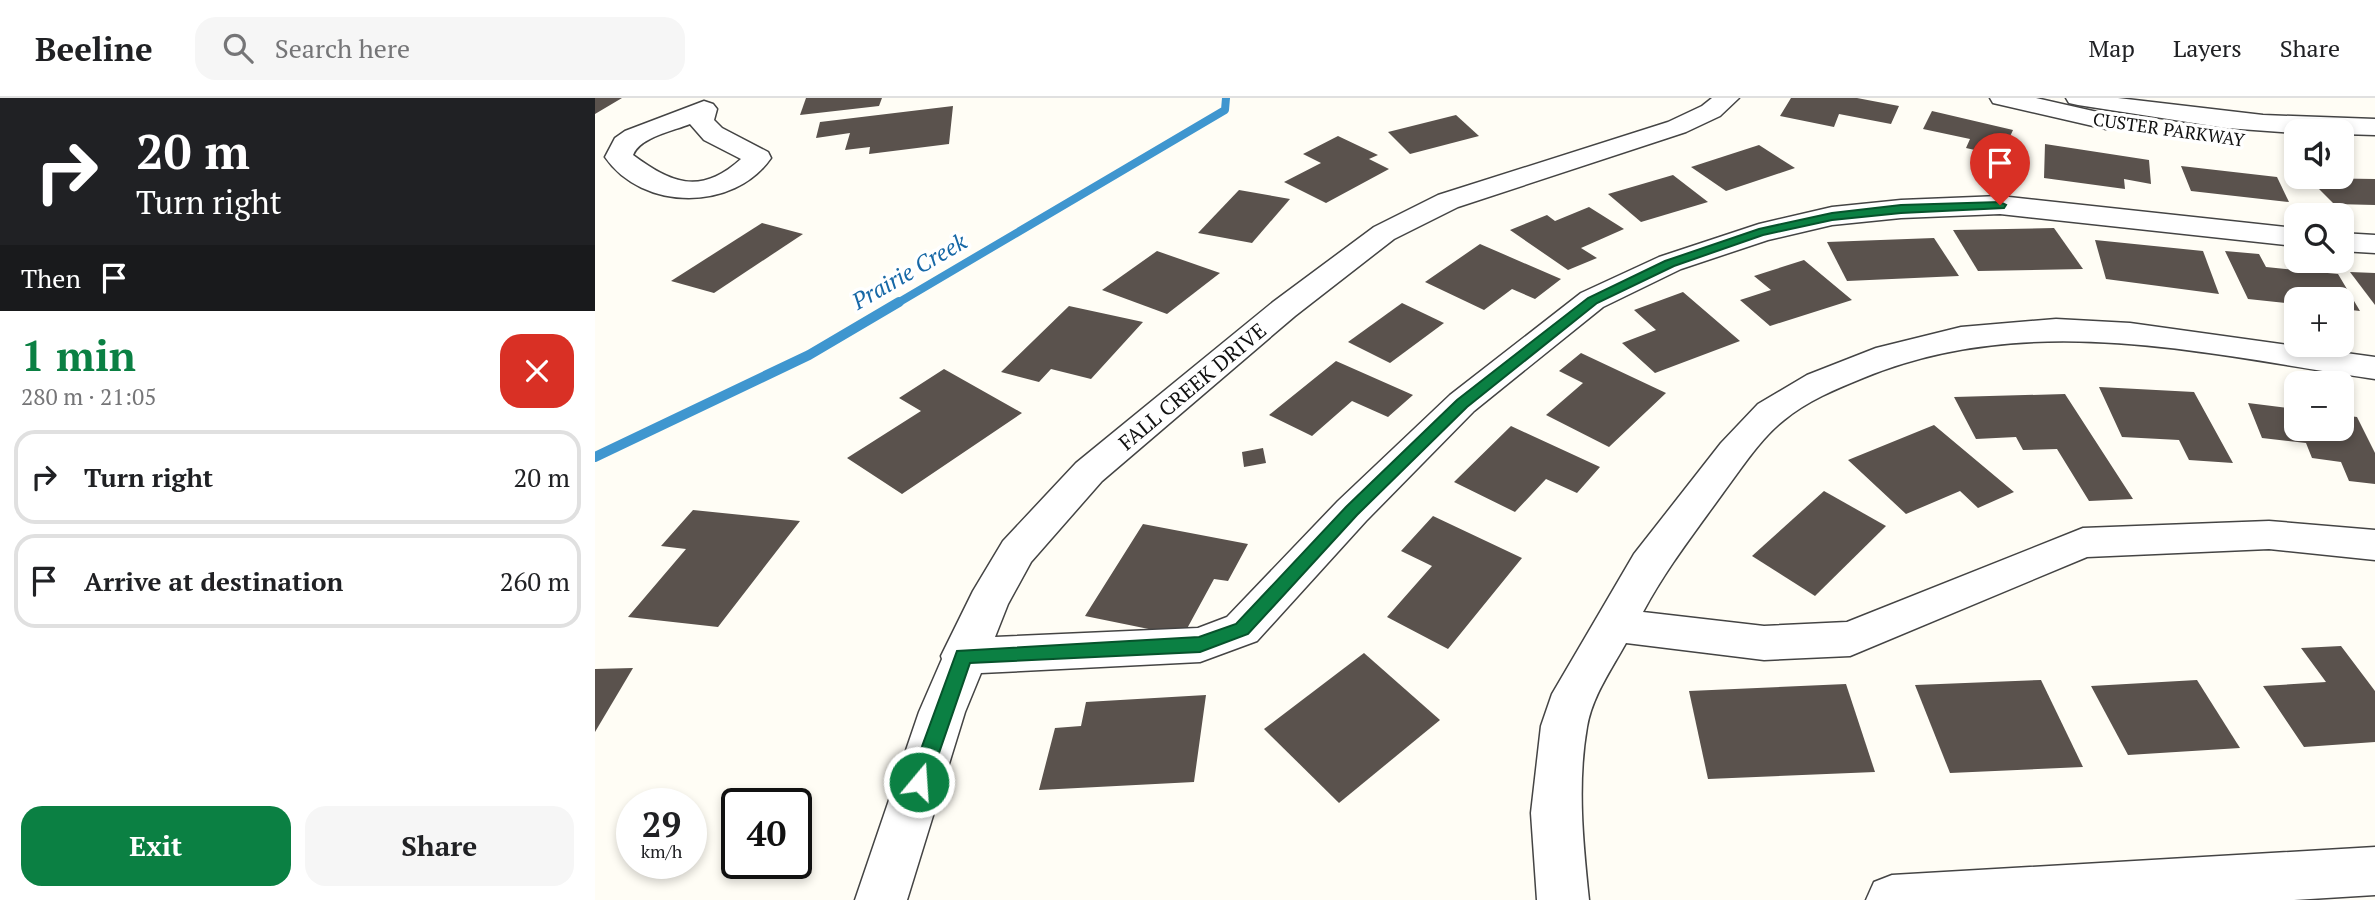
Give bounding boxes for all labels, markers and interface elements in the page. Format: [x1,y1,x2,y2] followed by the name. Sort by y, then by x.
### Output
[195,17,685,80] search box
[35,27,153,70] text: Beeline
[219,29,257,67] icon: search
[275,31,410,65] text: Search here
[2088,32,2135,64] text: Map
[2173,32,2242,64] text: Layers
[2280,32,2340,64] text: Share
[2092,106,2247,152] street label: CUSTER PARKWAY
[136,118,250,183] text: 20 m
[2284,119,2354,441] map controls
[2284,119,2354,189] button: sound
[21,126,112,217] icon: right
[1970,133,2030,205] pin
[1981,144,2019,182] icon: arrive
[136,181,282,223] text: Turn right
[2284,203,2354,273] button: search
[845,225,973,317] water label: Prairie Creek
[95,259,133,297] icon: arrive
[21,261,81,295] text: Then
[2284,287,2354,357] button: +
[1112,316,1272,456] street label: FALL CREEK DRIVE
[21,327,136,383] text: 1 min
[500,334,574,408] button: close
[2284,371,2354,441] button: −
[21,381,156,412] text: 280 m · 21:05
[25,458,63,496] icon: right
[84,460,213,494] text: Turn right
[514,460,570,494] text: 20 m
[25,562,63,600] icon: arrive
[84,564,343,598] text: Arrive at destination
[500,564,570,598] text: 260 m
[882,745,956,819] position arrow
[721,788,812,879] speed limit sign: 40
[642,801,681,847] text: 29
[21,806,291,886] button: Exit
[305,806,574,886] button: Share
[641,839,682,863] text: km/h

